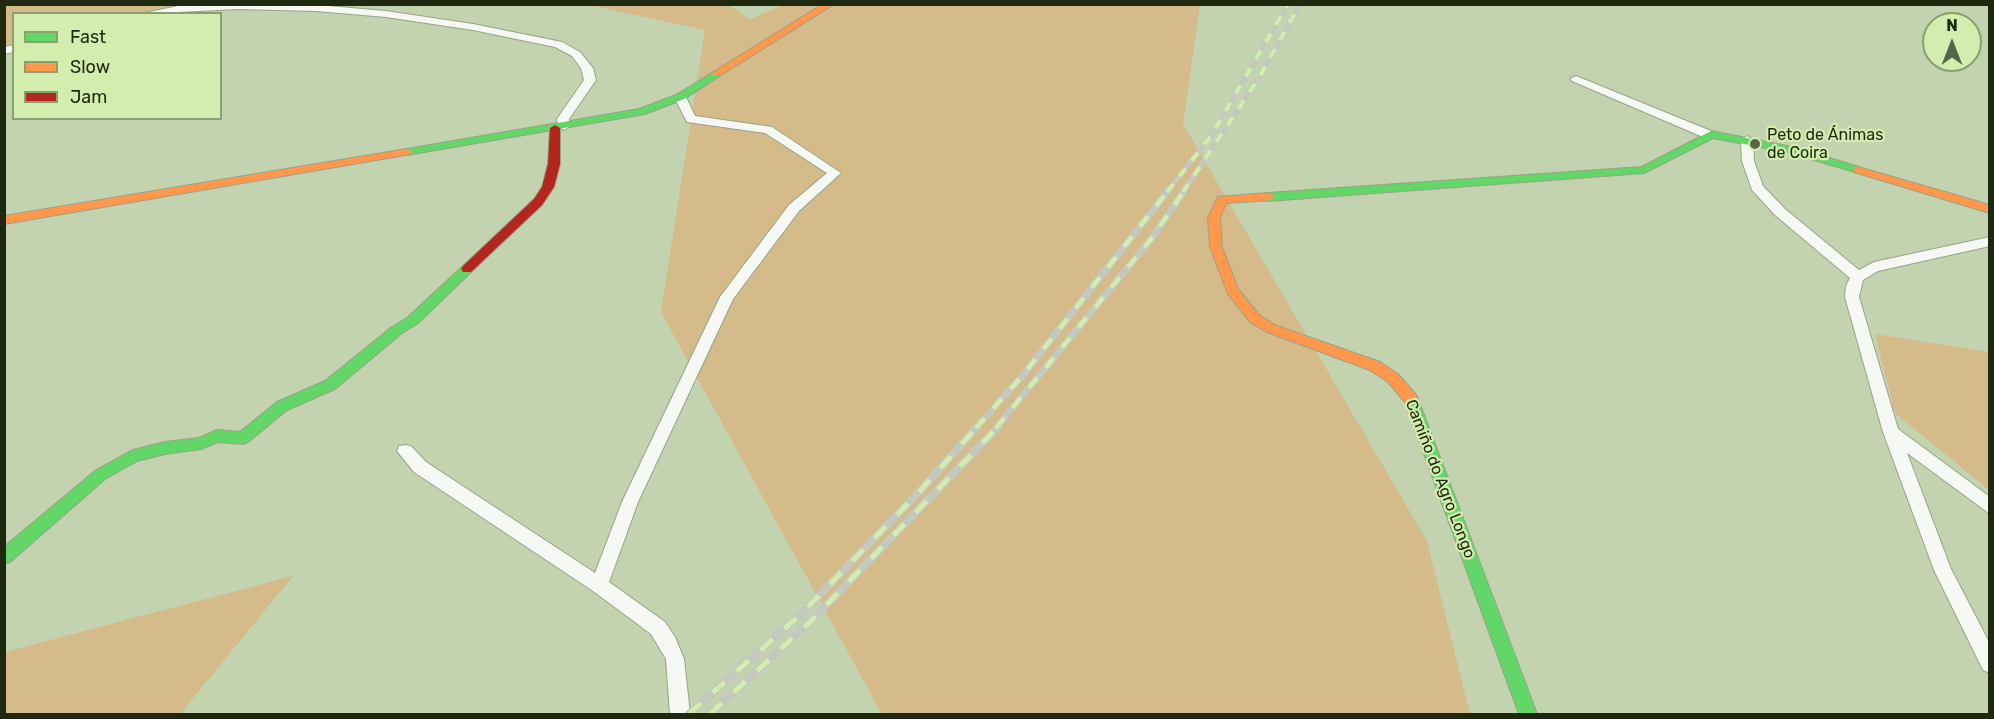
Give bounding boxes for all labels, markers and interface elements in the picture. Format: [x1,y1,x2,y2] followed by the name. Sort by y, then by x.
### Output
[12,12,222,120] legend
[1922,12,1982,72] north arrow
[1946,16,1958,35] text: N
[70,26,106,48] text: Fast
[70,56,110,78] text: Slow
[70,86,107,108] text: Jam
[1767,125,1883,163] place label: Peto de Ánimas de Coira
[1748,137,1762,151] marker: Peto de Ánimas de Coira
[1401,397,1479,561] street label: Camiño do Agro Longo

